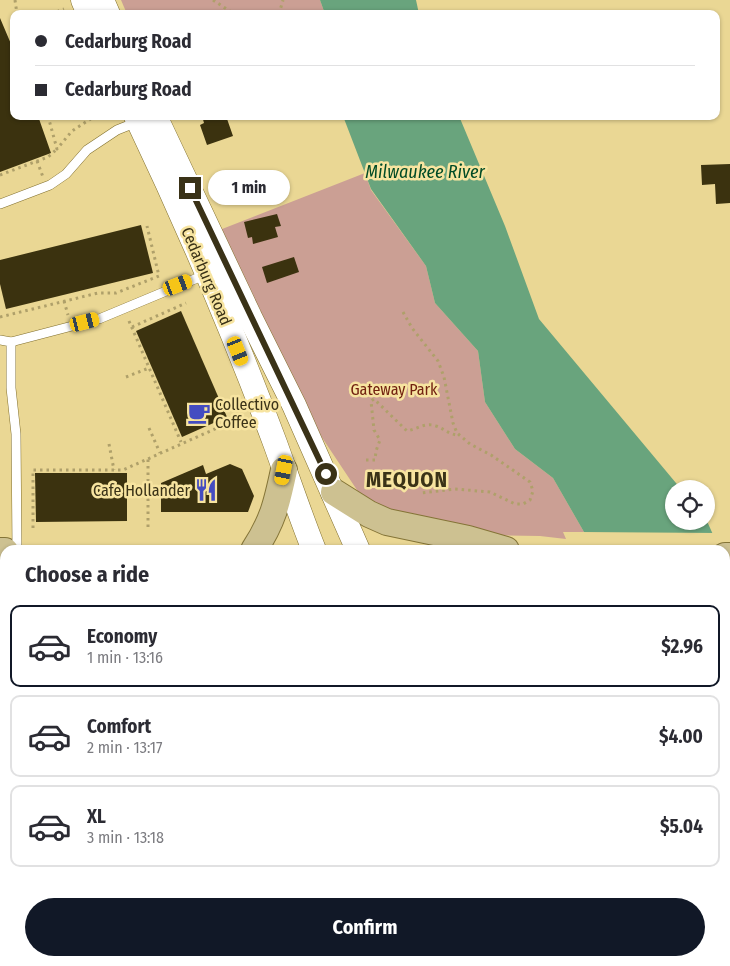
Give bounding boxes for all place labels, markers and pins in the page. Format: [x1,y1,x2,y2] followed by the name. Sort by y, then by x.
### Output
[215,395,279,432] place label: Collectivo Coffee
[186,400,212,426] cafe icon: Collectivo Coffee
[193,477,219,503] restaurant icon: Cafe Hollander
[93,481,190,500] place label: Cafe Hollander

